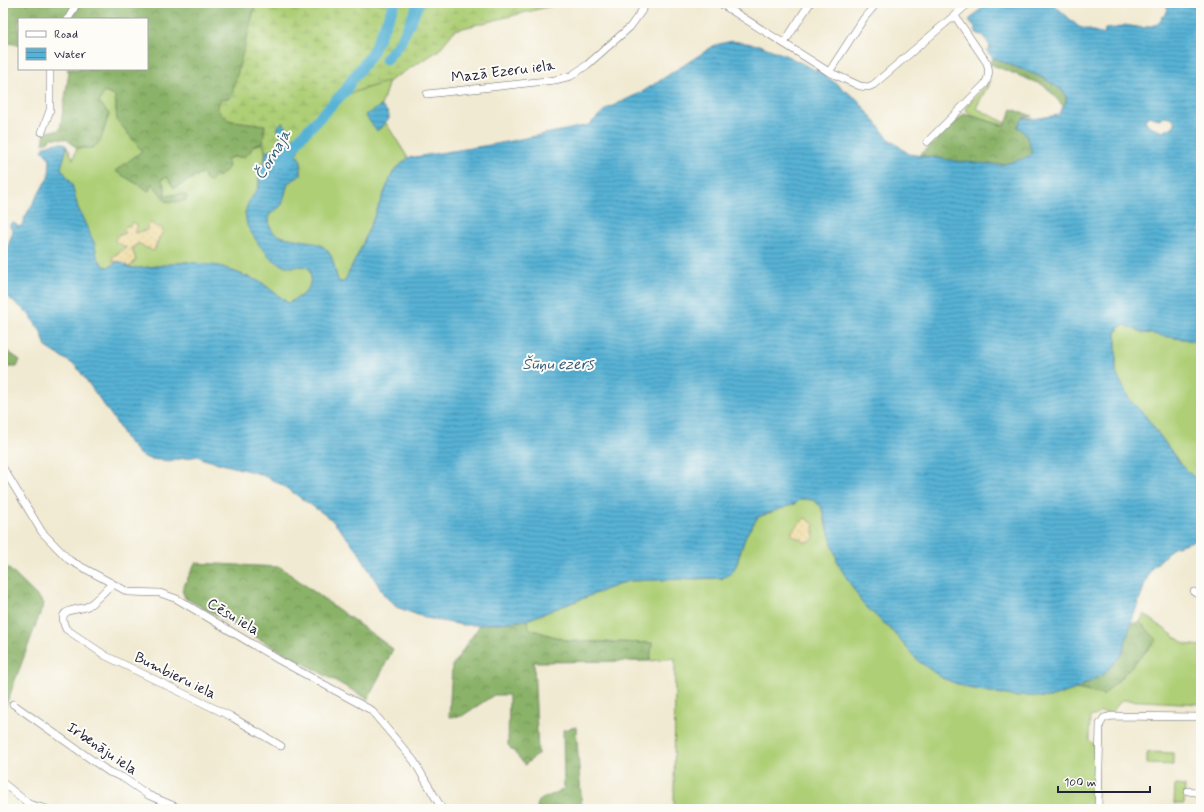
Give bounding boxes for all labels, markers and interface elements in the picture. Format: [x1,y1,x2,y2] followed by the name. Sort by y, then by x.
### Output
[18,18,148,70] legend
[54,27,78,43] text: Road
[54,47,86,63] text: Water
[450,56,557,88] street label: Mazā Ezeru iela
[250,125,297,184] water label: Čornaja
[522,354,595,375] water label: Šūņu ezers
[203,594,263,641] street label: Cēsu iela
[131,648,219,705] street label: Bumbieru iela
[63,718,142,780] street label: Irbenāju iela
[1058,768,1150,794] scale bar
[1064,775,1096,791] text: 100 m

